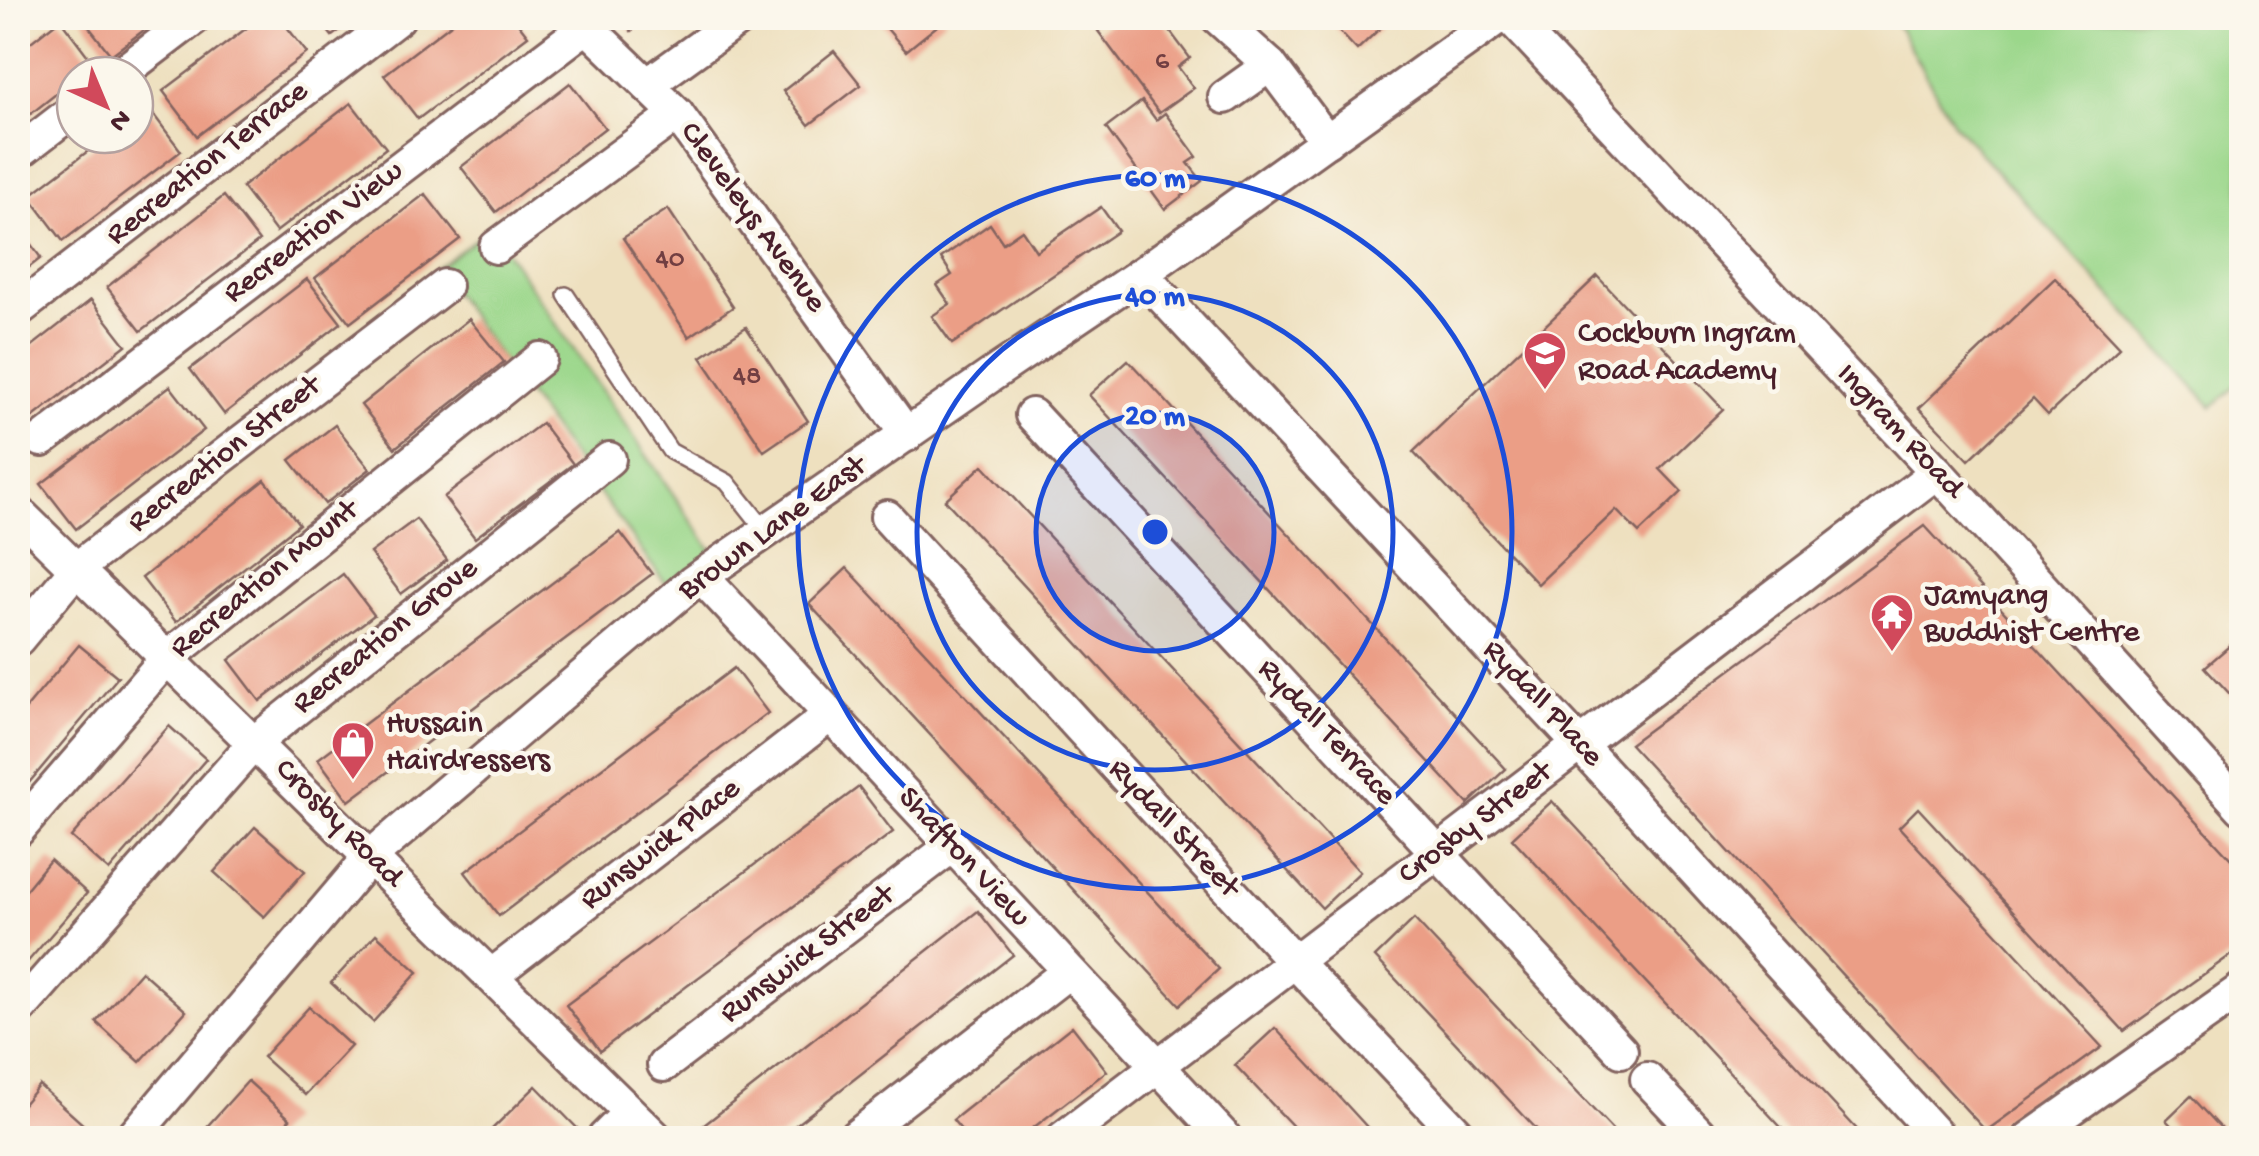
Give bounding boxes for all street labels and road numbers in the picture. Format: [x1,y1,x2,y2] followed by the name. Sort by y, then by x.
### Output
[99,73,317,255] street label: Recreation Terrace
[670,115,834,321] street label: Cleveleys Avenue
[217,153,412,313] street label: Recreation View
[1827,357,1973,509] street label: Ingram Road
[121,366,331,542] street label: Recreation Street
[671,446,877,611] street label: Brown Lane East
[163,491,369,668] street label: Recreation Mount
[285,550,487,723] street label: Recreation Grove
[1473,632,1611,776] street label: Rydall Place
[1248,652,1404,815] street label: Rydall Terrace
[265,751,412,898] street label: Crosby Road
[1099,752,1249,908] street label: Rydall Street
[1392,752,1563,894] street label: Crosby Street
[573,770,749,919] street label: Runswick Place
[888,780,1038,936] street label: Shafton View
[713,875,905,1033] street label: Runswick Street

